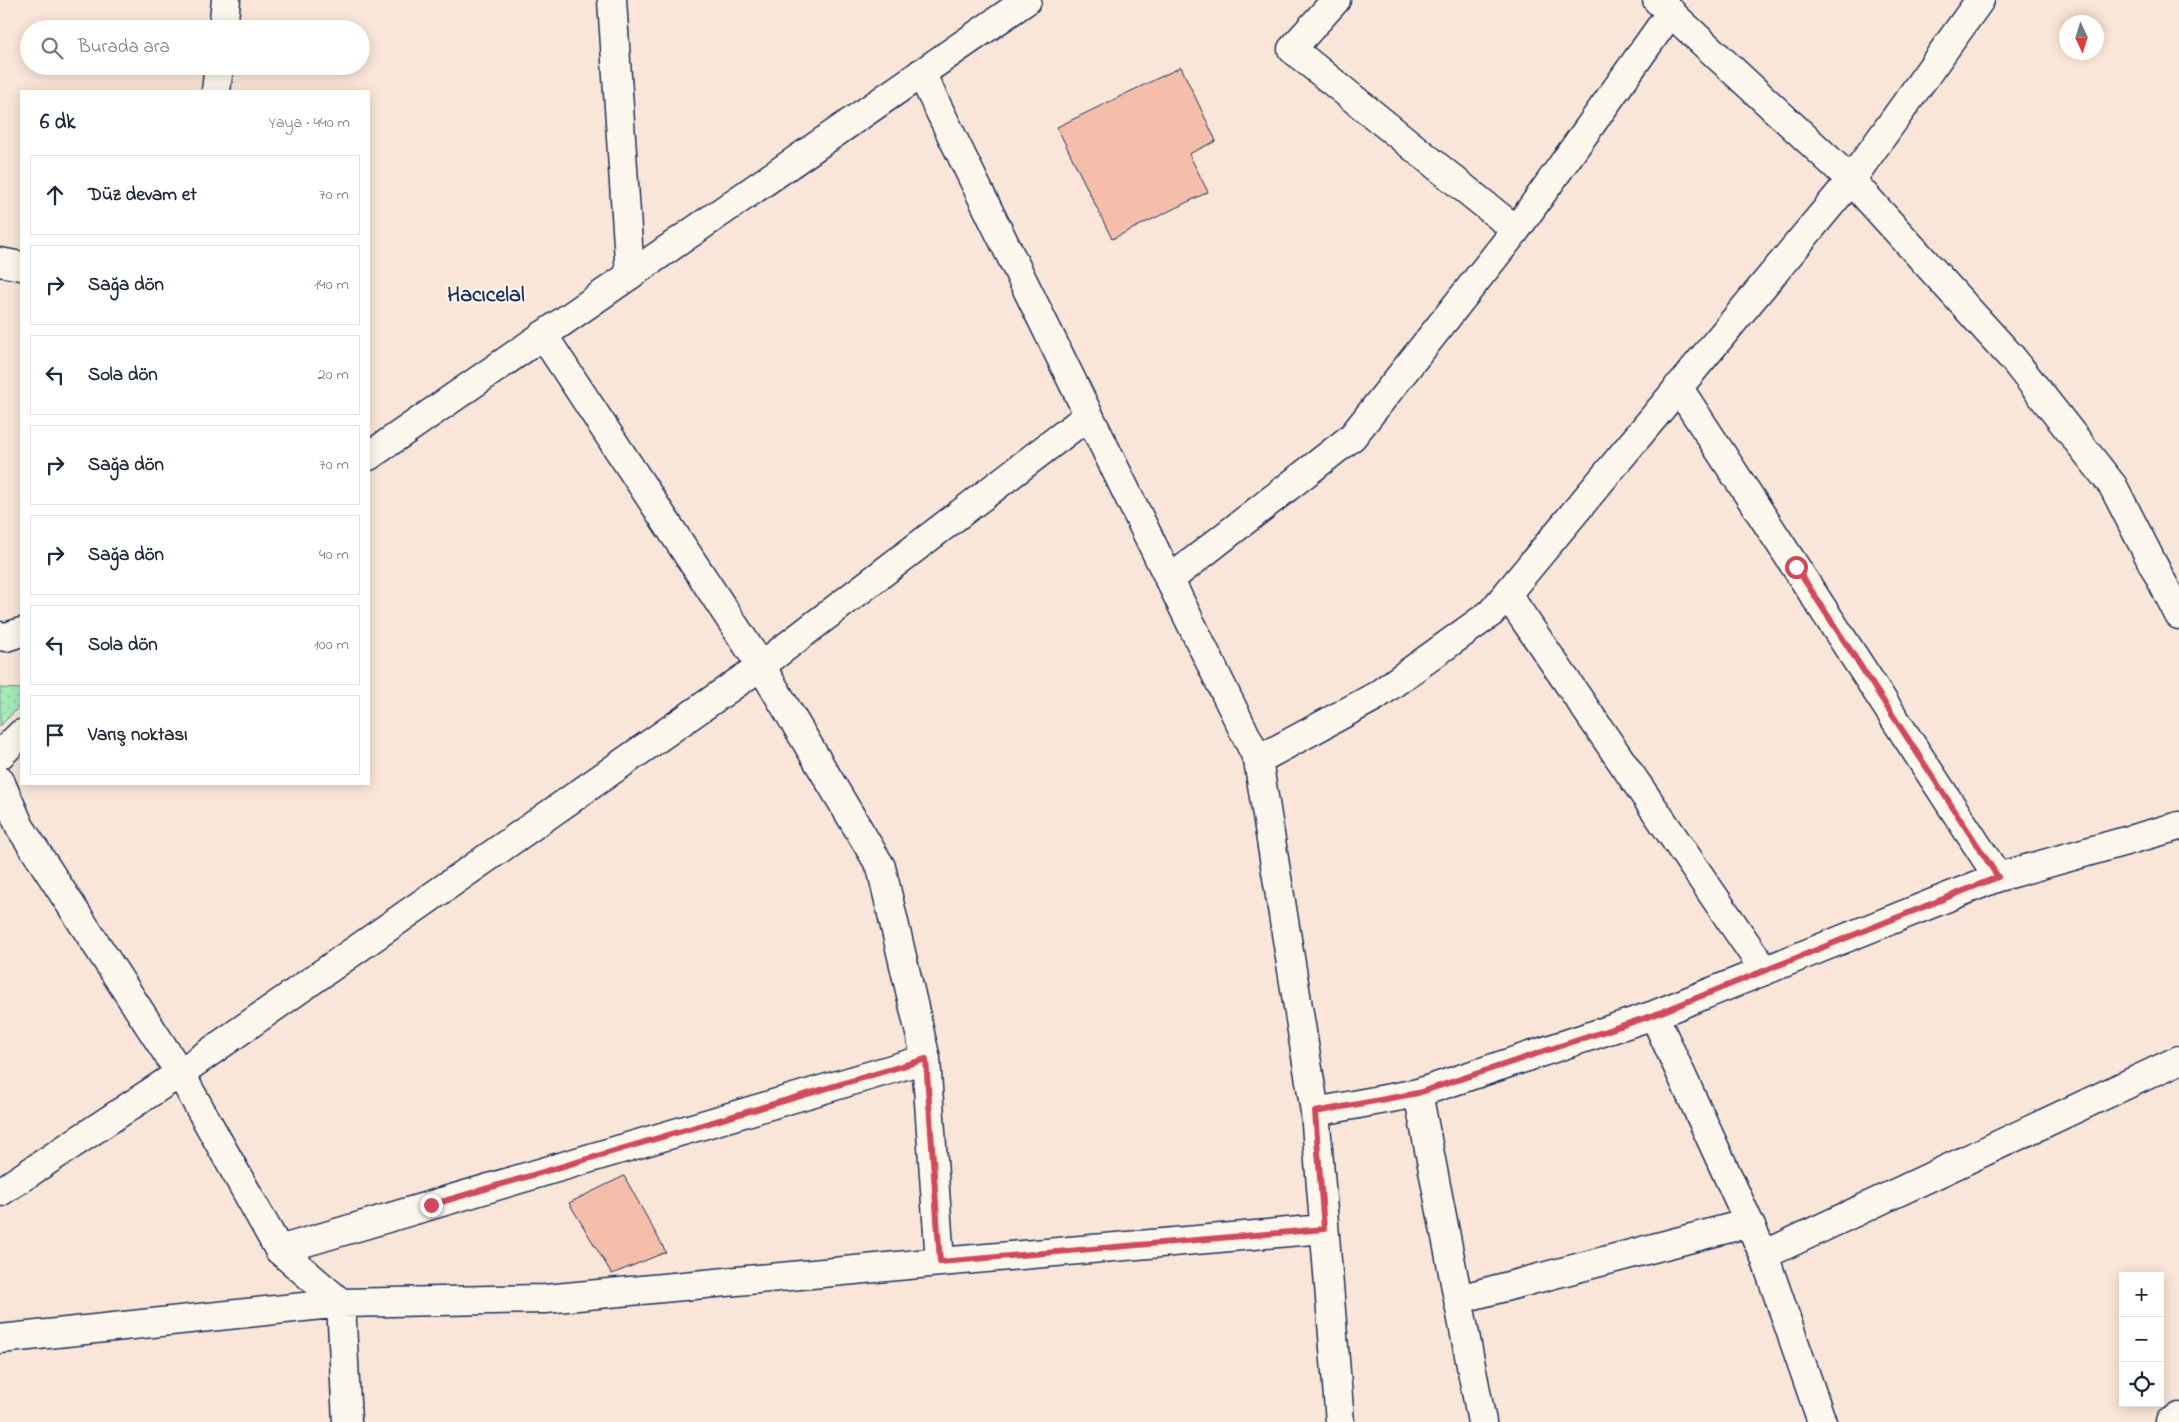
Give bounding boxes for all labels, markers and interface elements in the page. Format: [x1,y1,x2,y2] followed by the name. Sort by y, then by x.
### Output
[2059,15,2104,60] north arrow
[20,20,370,75] search box
[38,34,66,62] icon: search
[78,34,170,61] text: Burada ara
[40,108,76,138] text: 6 dk
[269,111,350,135] text: Yaya · 440 m
[41,181,69,209] icon: ahead
[88,182,197,209] text: Düz devam et
[319,183,349,207] text: 70 m
[41,271,69,299] icon: right
[88,272,164,299] text: Sağa dön
[314,273,349,297] text: 140 m
[447,280,525,312] district label: Hacıcelal
[41,361,69,389] icon: left
[88,362,158,389] text: Sola dön
[318,363,349,387] text: 20 m
[41,451,69,479] icon: right
[88,452,164,479] text: Sağa dön
[319,453,349,477] text: 70 m
[41,541,69,569] icon: right
[88,542,164,569] text: Sağa dön
[319,543,349,567] text: 40 m
[1785,556,1808,579] route start
[41,631,69,659] icon: left
[88,632,158,659] text: Sola dön
[314,633,349,657] text: 100 m
[41,721,69,749] icon: arrive
[88,722,188,749] text: Varış noktası
[420,1194,443,1217] route end
[2119,1272,2164,1407] map controls
[2119,1272,2164,1317] button: +
[2119,1317,2164,1362] button: −
[2119,1362,2164,1407] button: locate

